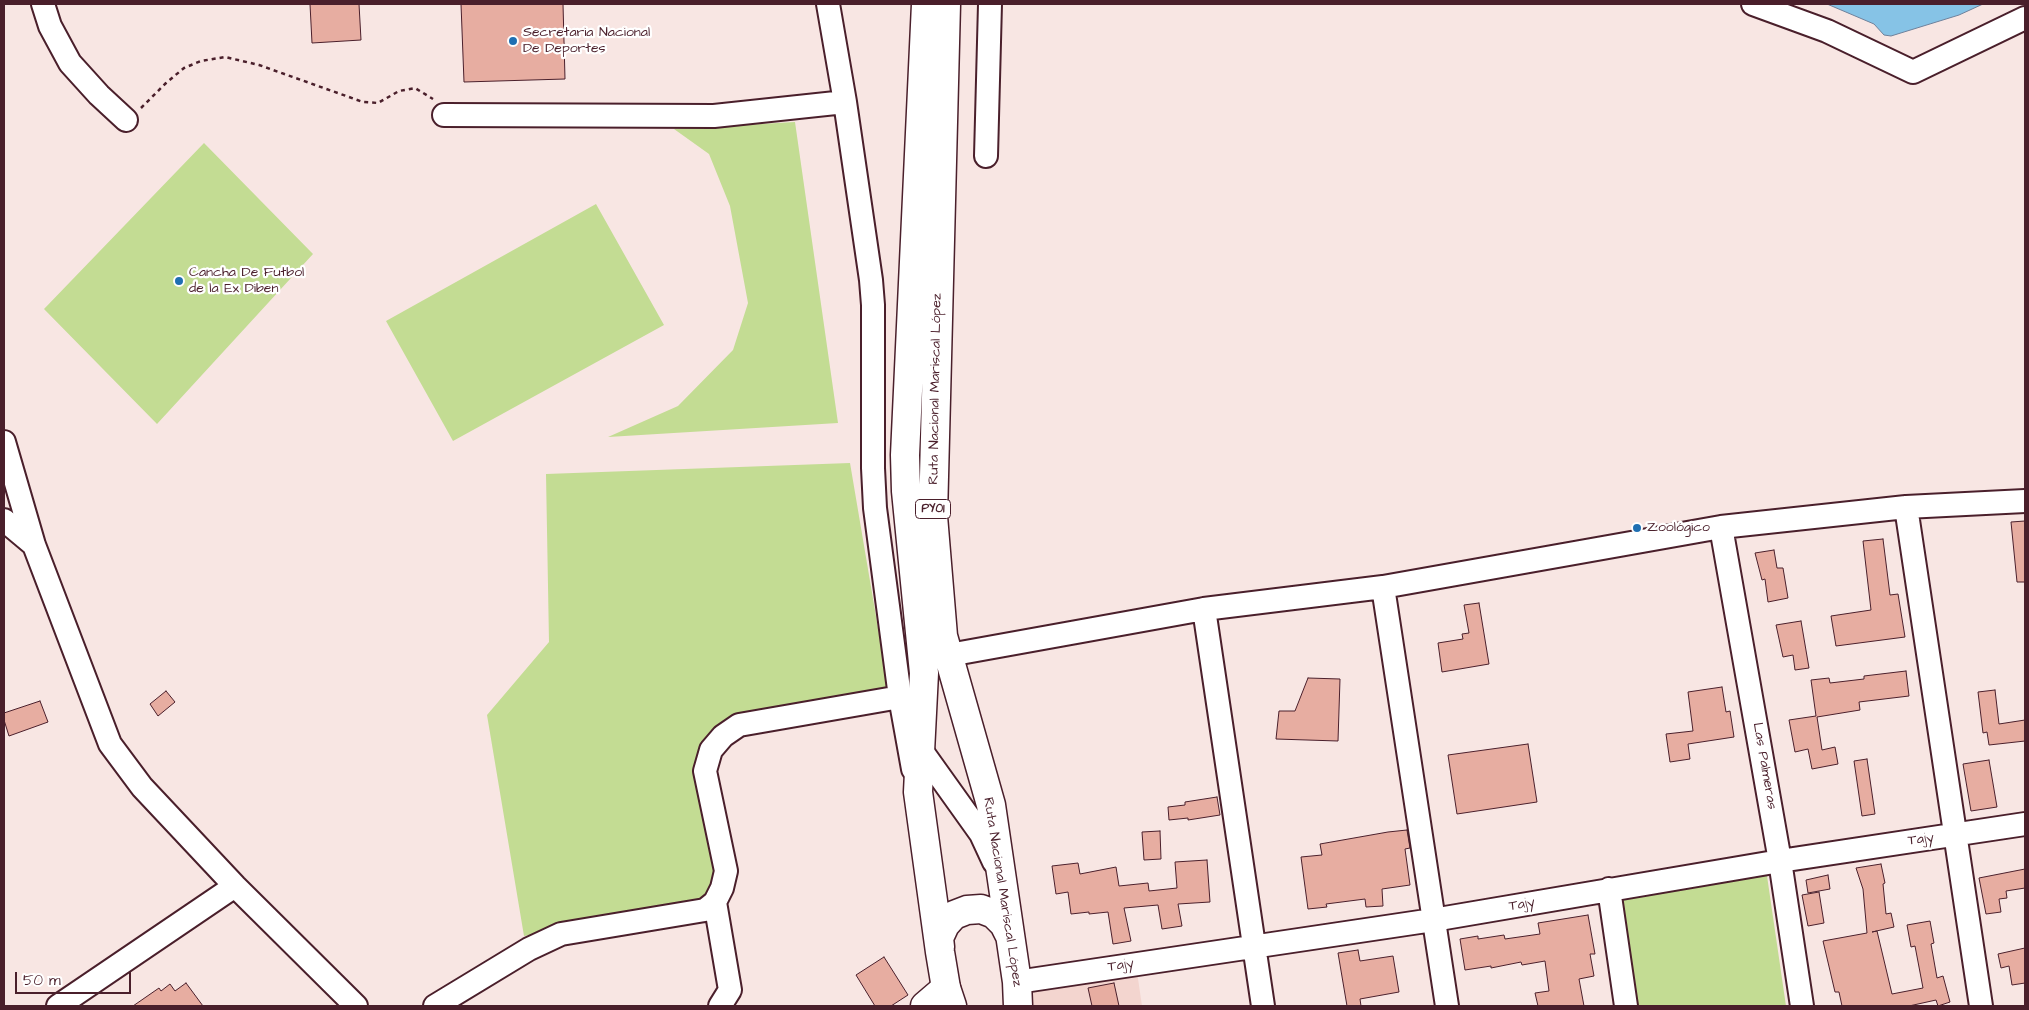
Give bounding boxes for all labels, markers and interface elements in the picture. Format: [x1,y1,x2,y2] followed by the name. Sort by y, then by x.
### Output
[523,25,650,58] place label: Secretaria Nacional De Deportes
[507,35,519,47] marker: Secretaria Nacional De Deportes
[189,265,304,298] place label: Cancha De Futbol de la Ex Diben
[173,275,185,287] marker: Cancha De Futbol de la Ex Diben
[926,293,946,485] street label: Ruta Nacional Mariscal López
[916,499,950,518] road number: PY01
[1647,520,1710,536] place label: Zoológico
[1631,522,1643,534] marker: Zoológico
[1748,721,1780,811] street label: Las Palmeras
[979,796,1025,988] street label: Ruta Nacional Mariscal López
[1907,830,1935,850] street label: Tajy
[1508,894,1536,916] street label: Tajy
[1107,956,1135,976] street label: Tajy
[18,962,134,994] scale bar
[23,970,61,991] text: 50 m

